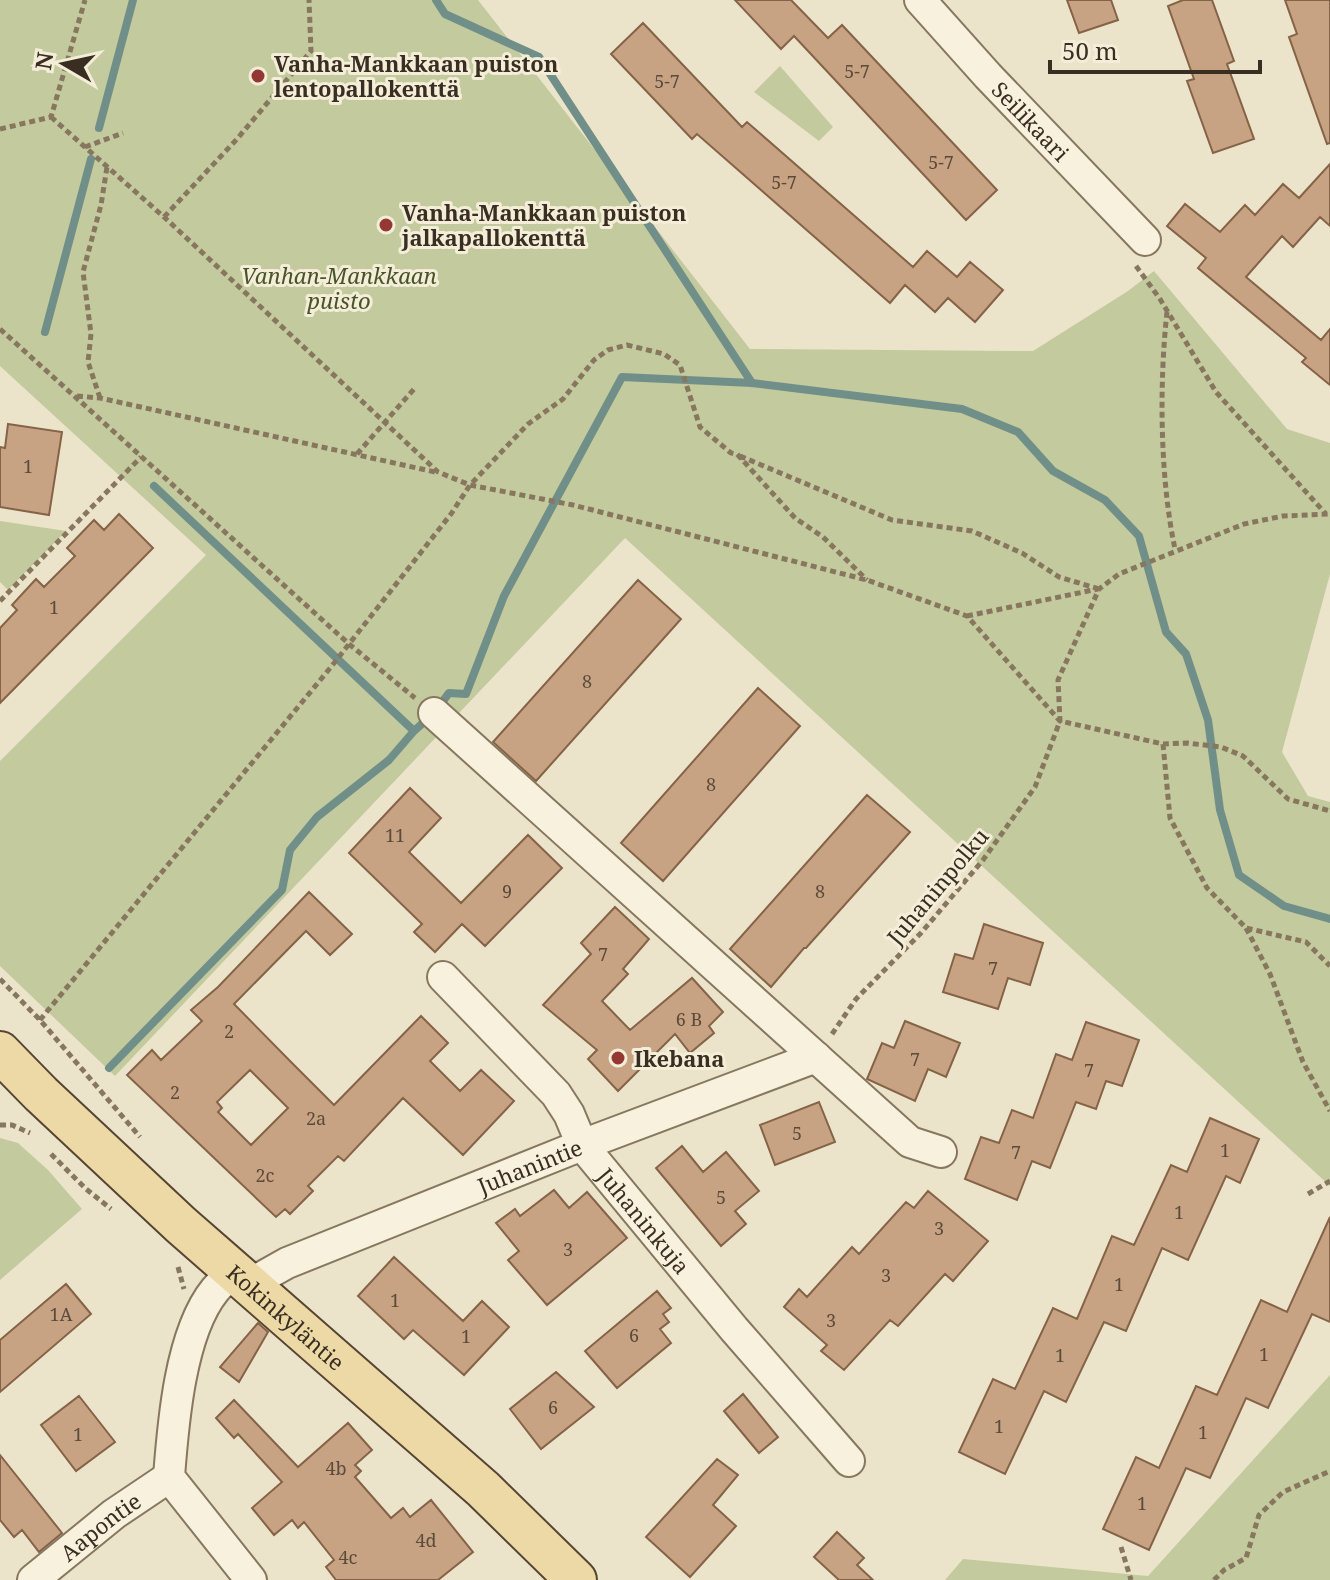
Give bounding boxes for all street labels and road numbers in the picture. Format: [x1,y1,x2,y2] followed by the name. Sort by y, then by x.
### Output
[986,74,1076,167] street label: Seilikaari
[879,821,995,951] street label: Juhaninpolku
[472,1132,586,1201] street label: Juhanintie
[591,1160,697,1280] street label: Juhaninkuja
[221,1257,351,1377] street label: Kokinkyläntie
[53,1485,146,1567] street label: Aapontie

